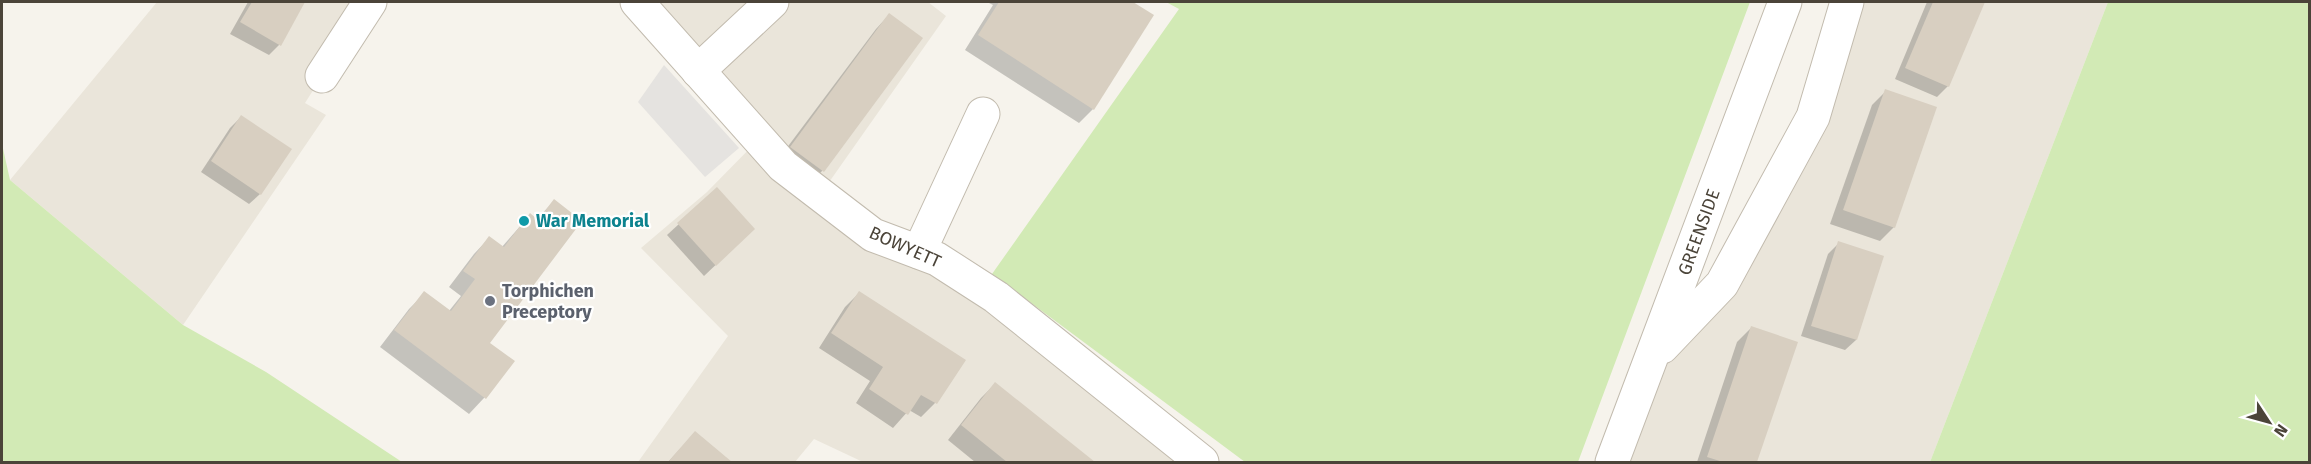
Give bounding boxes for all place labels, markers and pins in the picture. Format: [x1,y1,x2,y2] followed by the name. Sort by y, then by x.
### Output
[536,210,650,232] place label: War Memorial
[517,214,531,228] marker: War Memorial
[502,280,594,323] place label: Torphichen Preceptory
[483,294,497,308] marker: Torphichen Preceptory

